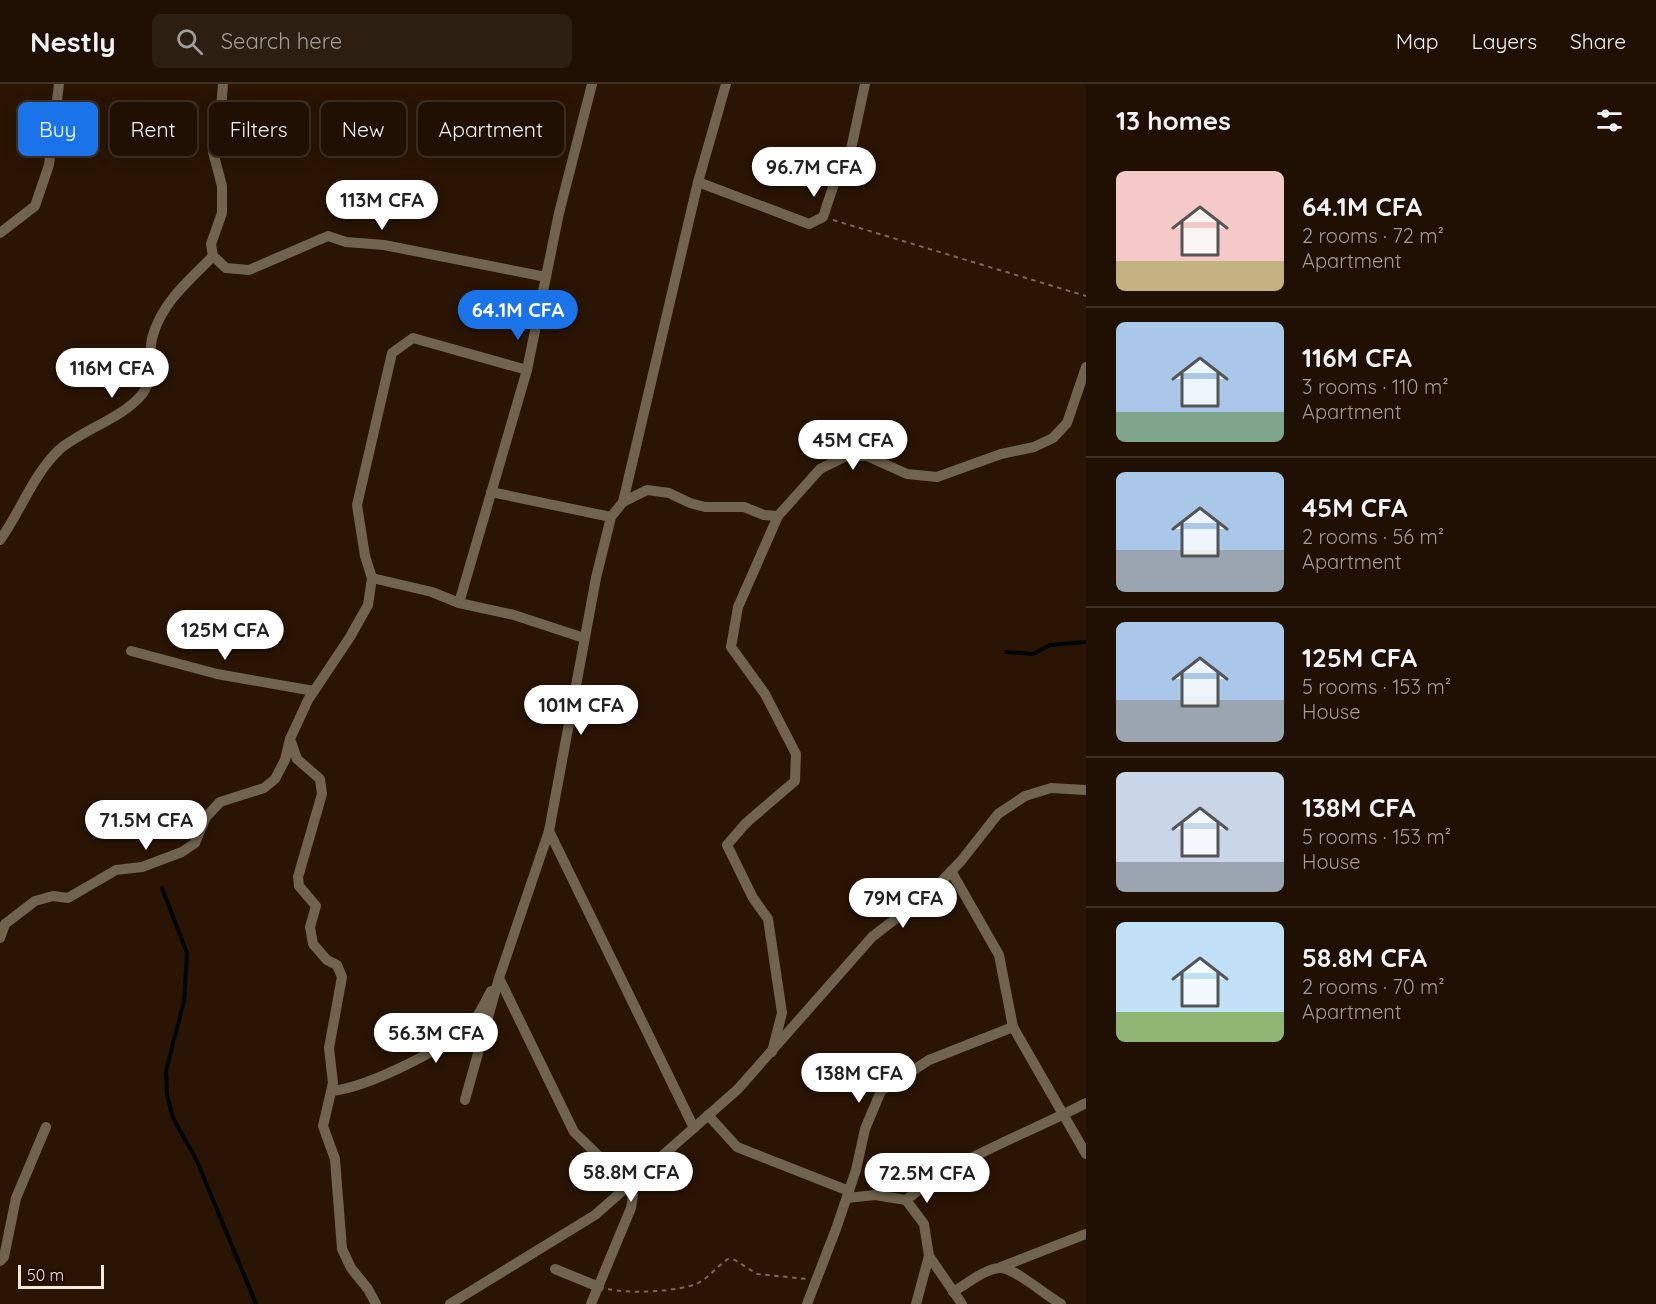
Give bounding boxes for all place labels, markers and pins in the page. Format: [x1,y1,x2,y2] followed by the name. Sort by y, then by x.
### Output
[745,147,883,198] pin: 96.7M CFA
[320,180,444,231] pin: 113M CFA
[449,290,587,341] pin: 64.1M CFA
[50,348,174,399] pin: 116M CFA
[798,420,908,471] pin: 45M CFA
[163,610,287,661] pin: 125M CFA
[519,685,643,736] pin: 101M CFA
[77,800,215,851] pin: 71.5M CFA
[848,878,958,929] pin: 79M CFA
[367,1013,505,1064] pin: 56.3M CFA
[797,1053,921,1104] pin: 138M CFA
[562,1152,700,1203] pin: 58.8M CFA
[858,1153,996,1204] pin: 72.5M CFA

